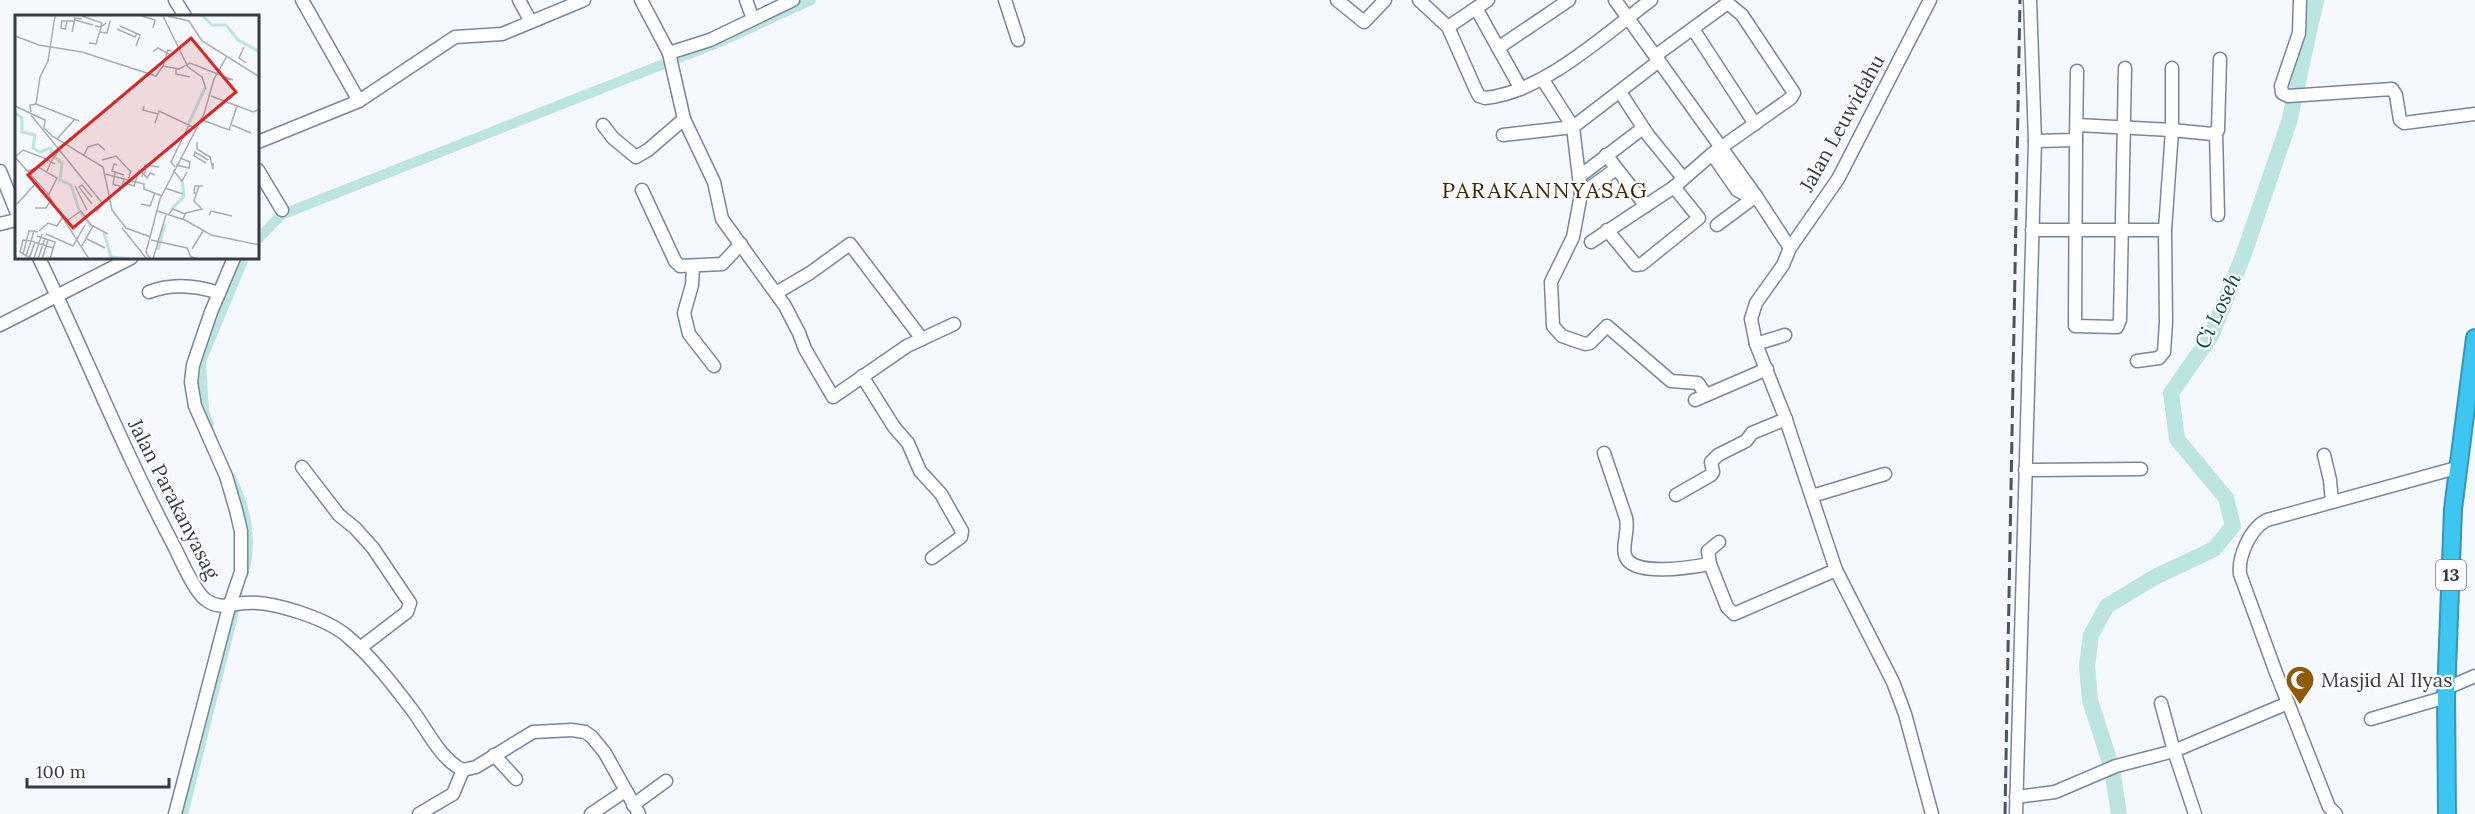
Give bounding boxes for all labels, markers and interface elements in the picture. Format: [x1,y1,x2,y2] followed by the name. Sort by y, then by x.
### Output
[15,15,260,260] inset map
[1793,50,1890,196] street label: Jalan Leuwidahu
[1442,176,1648,204] district label: PARAKANNYASAG
[2188,268,2247,353] water label: Ci Loseh
[123,414,226,584] street label: Jalan Parakanyasag
[2436,560,2466,590] road number: 13
[2284,664,2316,706] mosque icon: Masjid Al Ilyas
[2321,667,2452,692] place label: Masjid Al Ilyas
[27,751,170,789] scale bar
[36,760,86,783] text: 100 m

